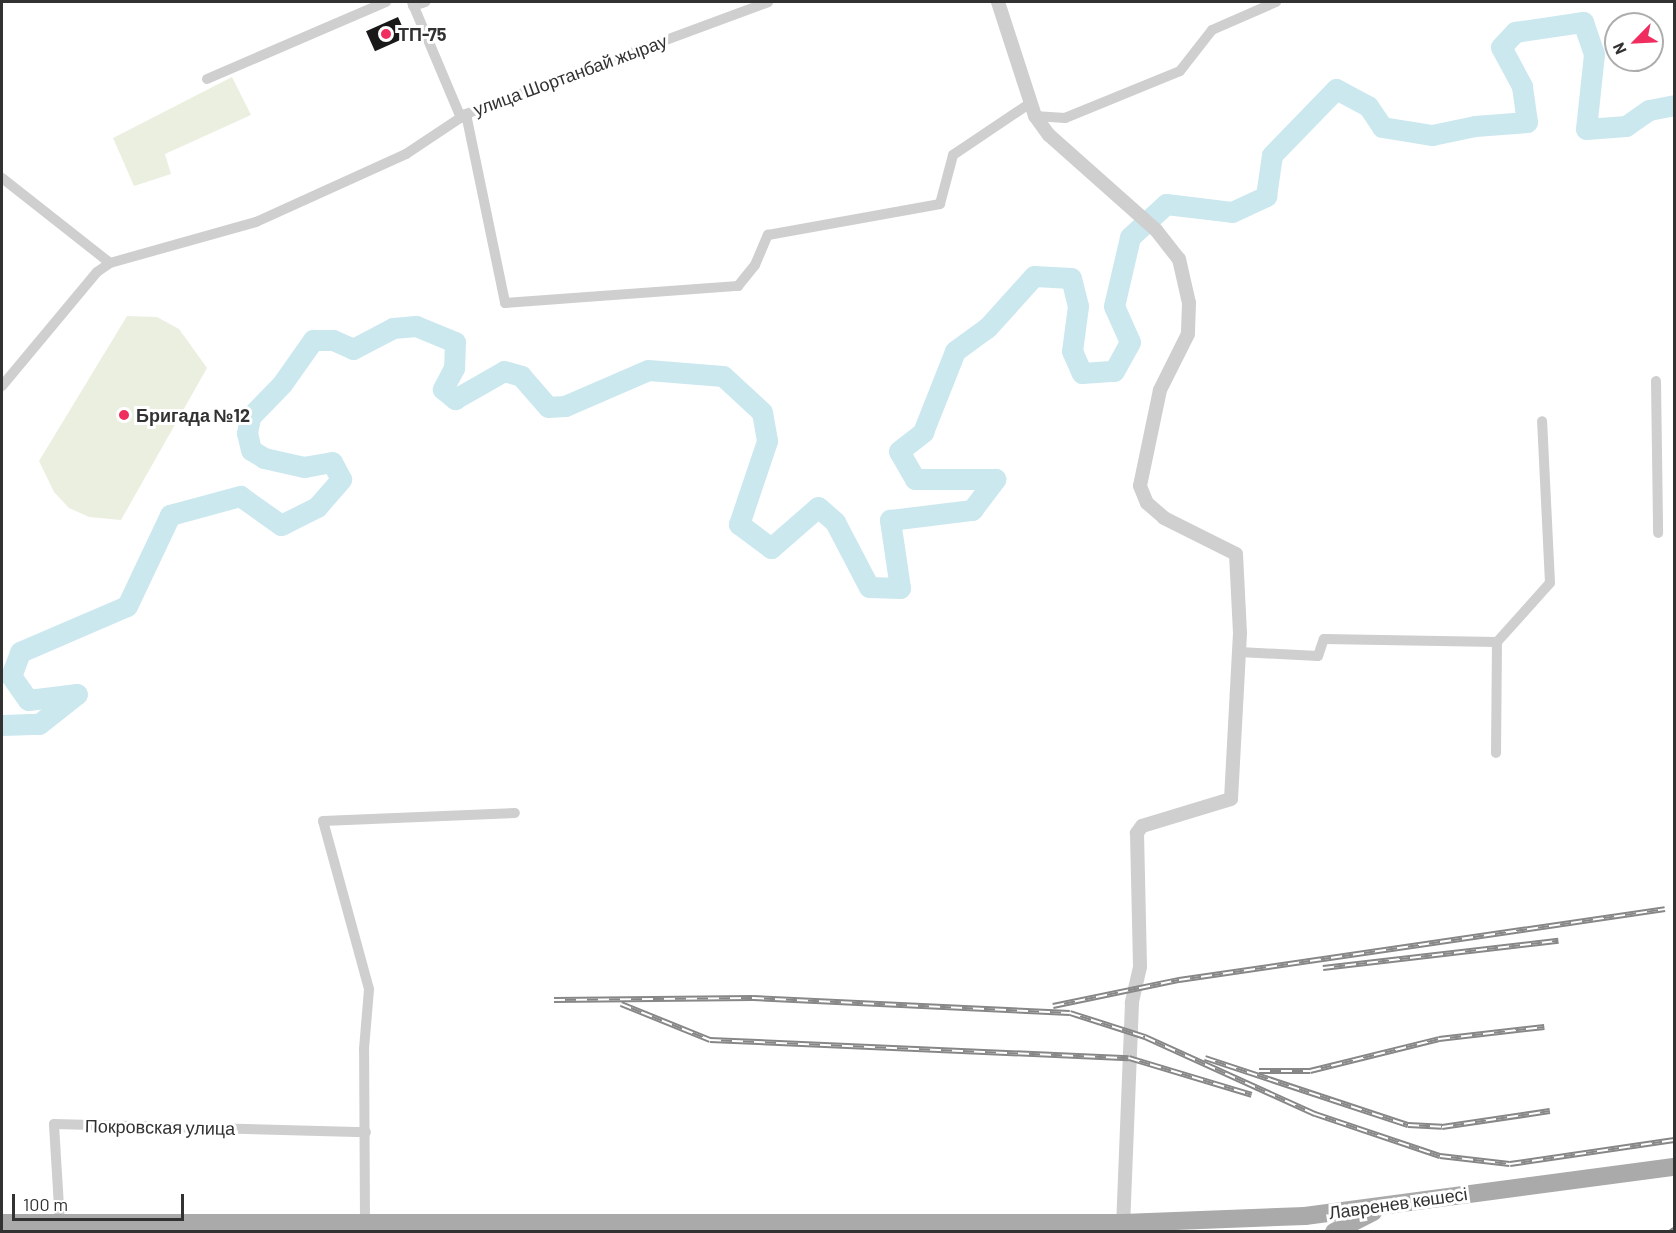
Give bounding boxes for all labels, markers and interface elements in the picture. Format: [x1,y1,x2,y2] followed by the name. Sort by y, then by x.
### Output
[1604,12,1664,72] north arrow
[398,23,447,45] place label: ТП-75
[379,27,393,41] marker: ТП-75
[470,30,670,120] street label: улица Шортанбай жырау
[1608,40,1630,57] text: N
[136,404,250,426] place label: Бригада №12
[117,408,131,422] marker: Бригада №12
[85,1115,235,1139] street label: Покровская улица
[15,1182,188,1220] scale bar
[1327,1183,1469,1223] street label: Лавренев көшесі
[23,1193,68,1215] text: 100 m

